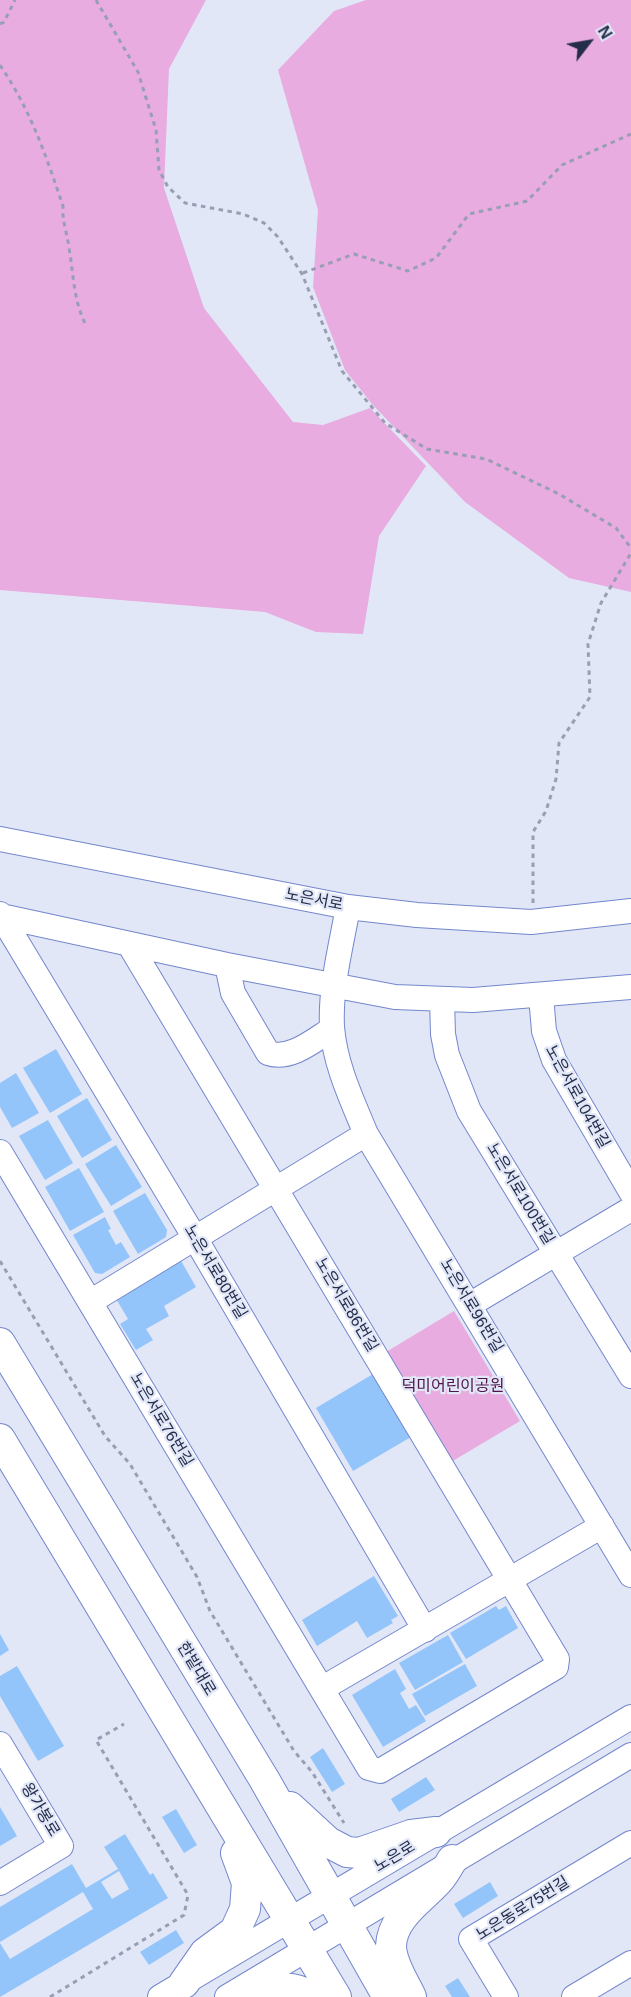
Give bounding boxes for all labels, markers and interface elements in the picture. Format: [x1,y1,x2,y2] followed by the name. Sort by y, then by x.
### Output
[559,12,619,72] north arrow
[595,23,615,42] text: N
[283,885,345,915] street label: 노은서로
[541,1042,613,1152] street label: 노은서로104번길
[482,1140,558,1248] street label: 노은서로100번길
[179,1222,251,1322] street label: 노은서로80번길
[310,1255,382,1355] street label: 노은서로86번길
[435,1256,507,1356] street label: 노은서로96번길
[125,1370,197,1470] street label: 노은서로76번길
[401,1377,505,1397] park label: 덕미어린이공원
[173,1639,219,1699] street label: 한밭대로
[17,1780,63,1840] street label: 왕가봉로
[371,1837,419,1877] street label: 노은로
[473,1873,573,1945] street label: 노은동로75번길

